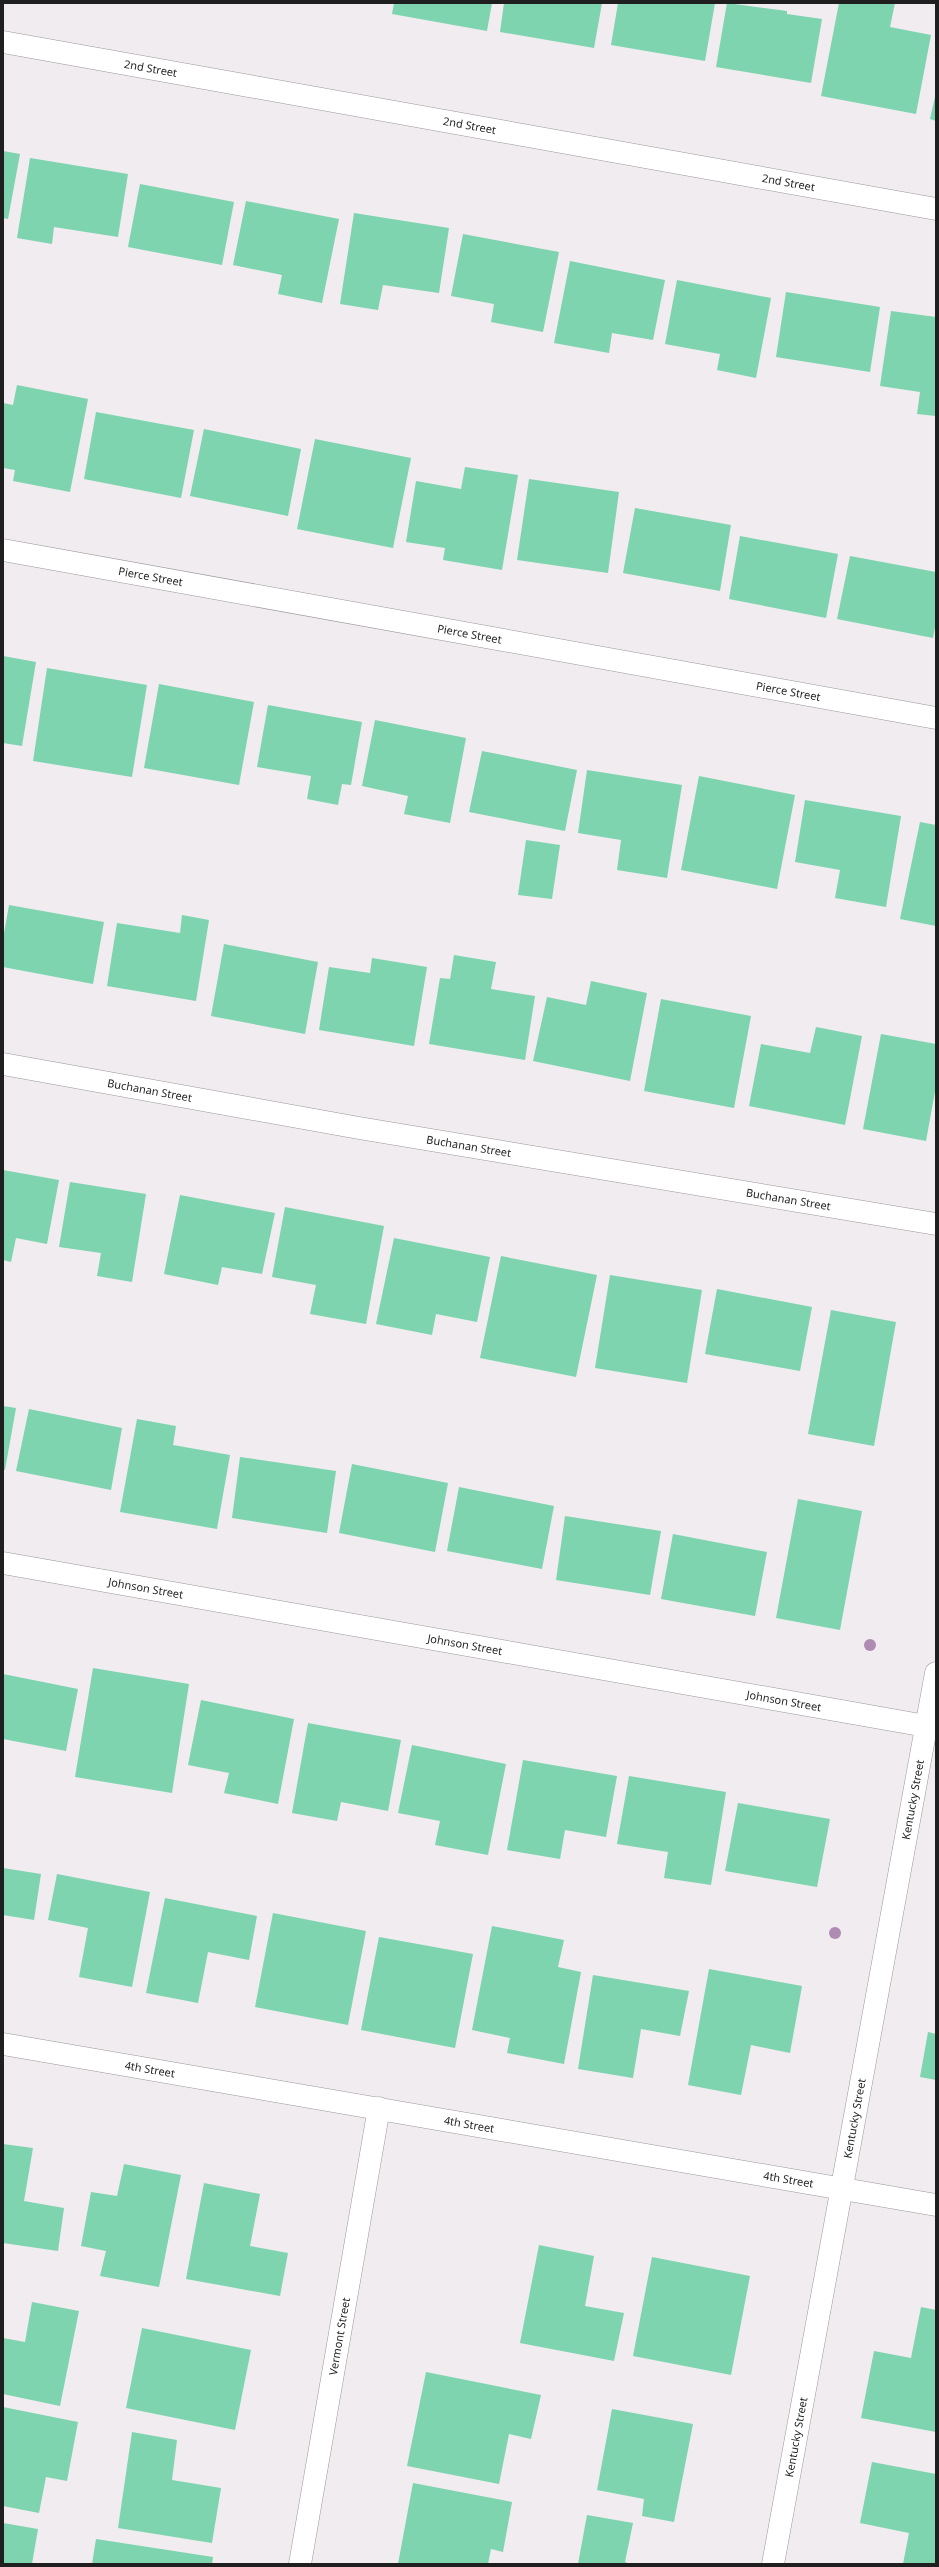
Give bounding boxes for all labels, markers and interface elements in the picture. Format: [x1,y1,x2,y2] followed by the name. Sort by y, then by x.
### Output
[123,56,178,80] street label: 2nd Street
[442,113,497,137] street label: 2nd Street
[761,170,816,194] street label: 2nd Street
[117,563,184,589] street label: Pierce Street
[436,620,503,647] street label: Pierce Street
[755,678,822,704] street label: Pierce Street
[106,1075,193,1105] street label: Buchanan Street
[425,1131,512,1160] street label: Buchanan Street
[745,1185,832,1213] street label: Buchanan Street
[106,1574,184,1602] street label: Johnson Street
[425,1630,504,1658] street label: Johnson Street
[744,1686,823,1714] street label: Johnson Street
[898,1758,927,1841] street label: Kentucky Street
[124,2057,176,2081] street label: 4th Street
[839,2077,869,2160] street label: Kentucky Street
[443,2112,495,2136] street label: 4th Street
[762,2167,815,2191] street label: 4th Street
[325,2296,353,2376] street label: Vermont Street
[781,2396,810,2478] street label: Kentucky Street

